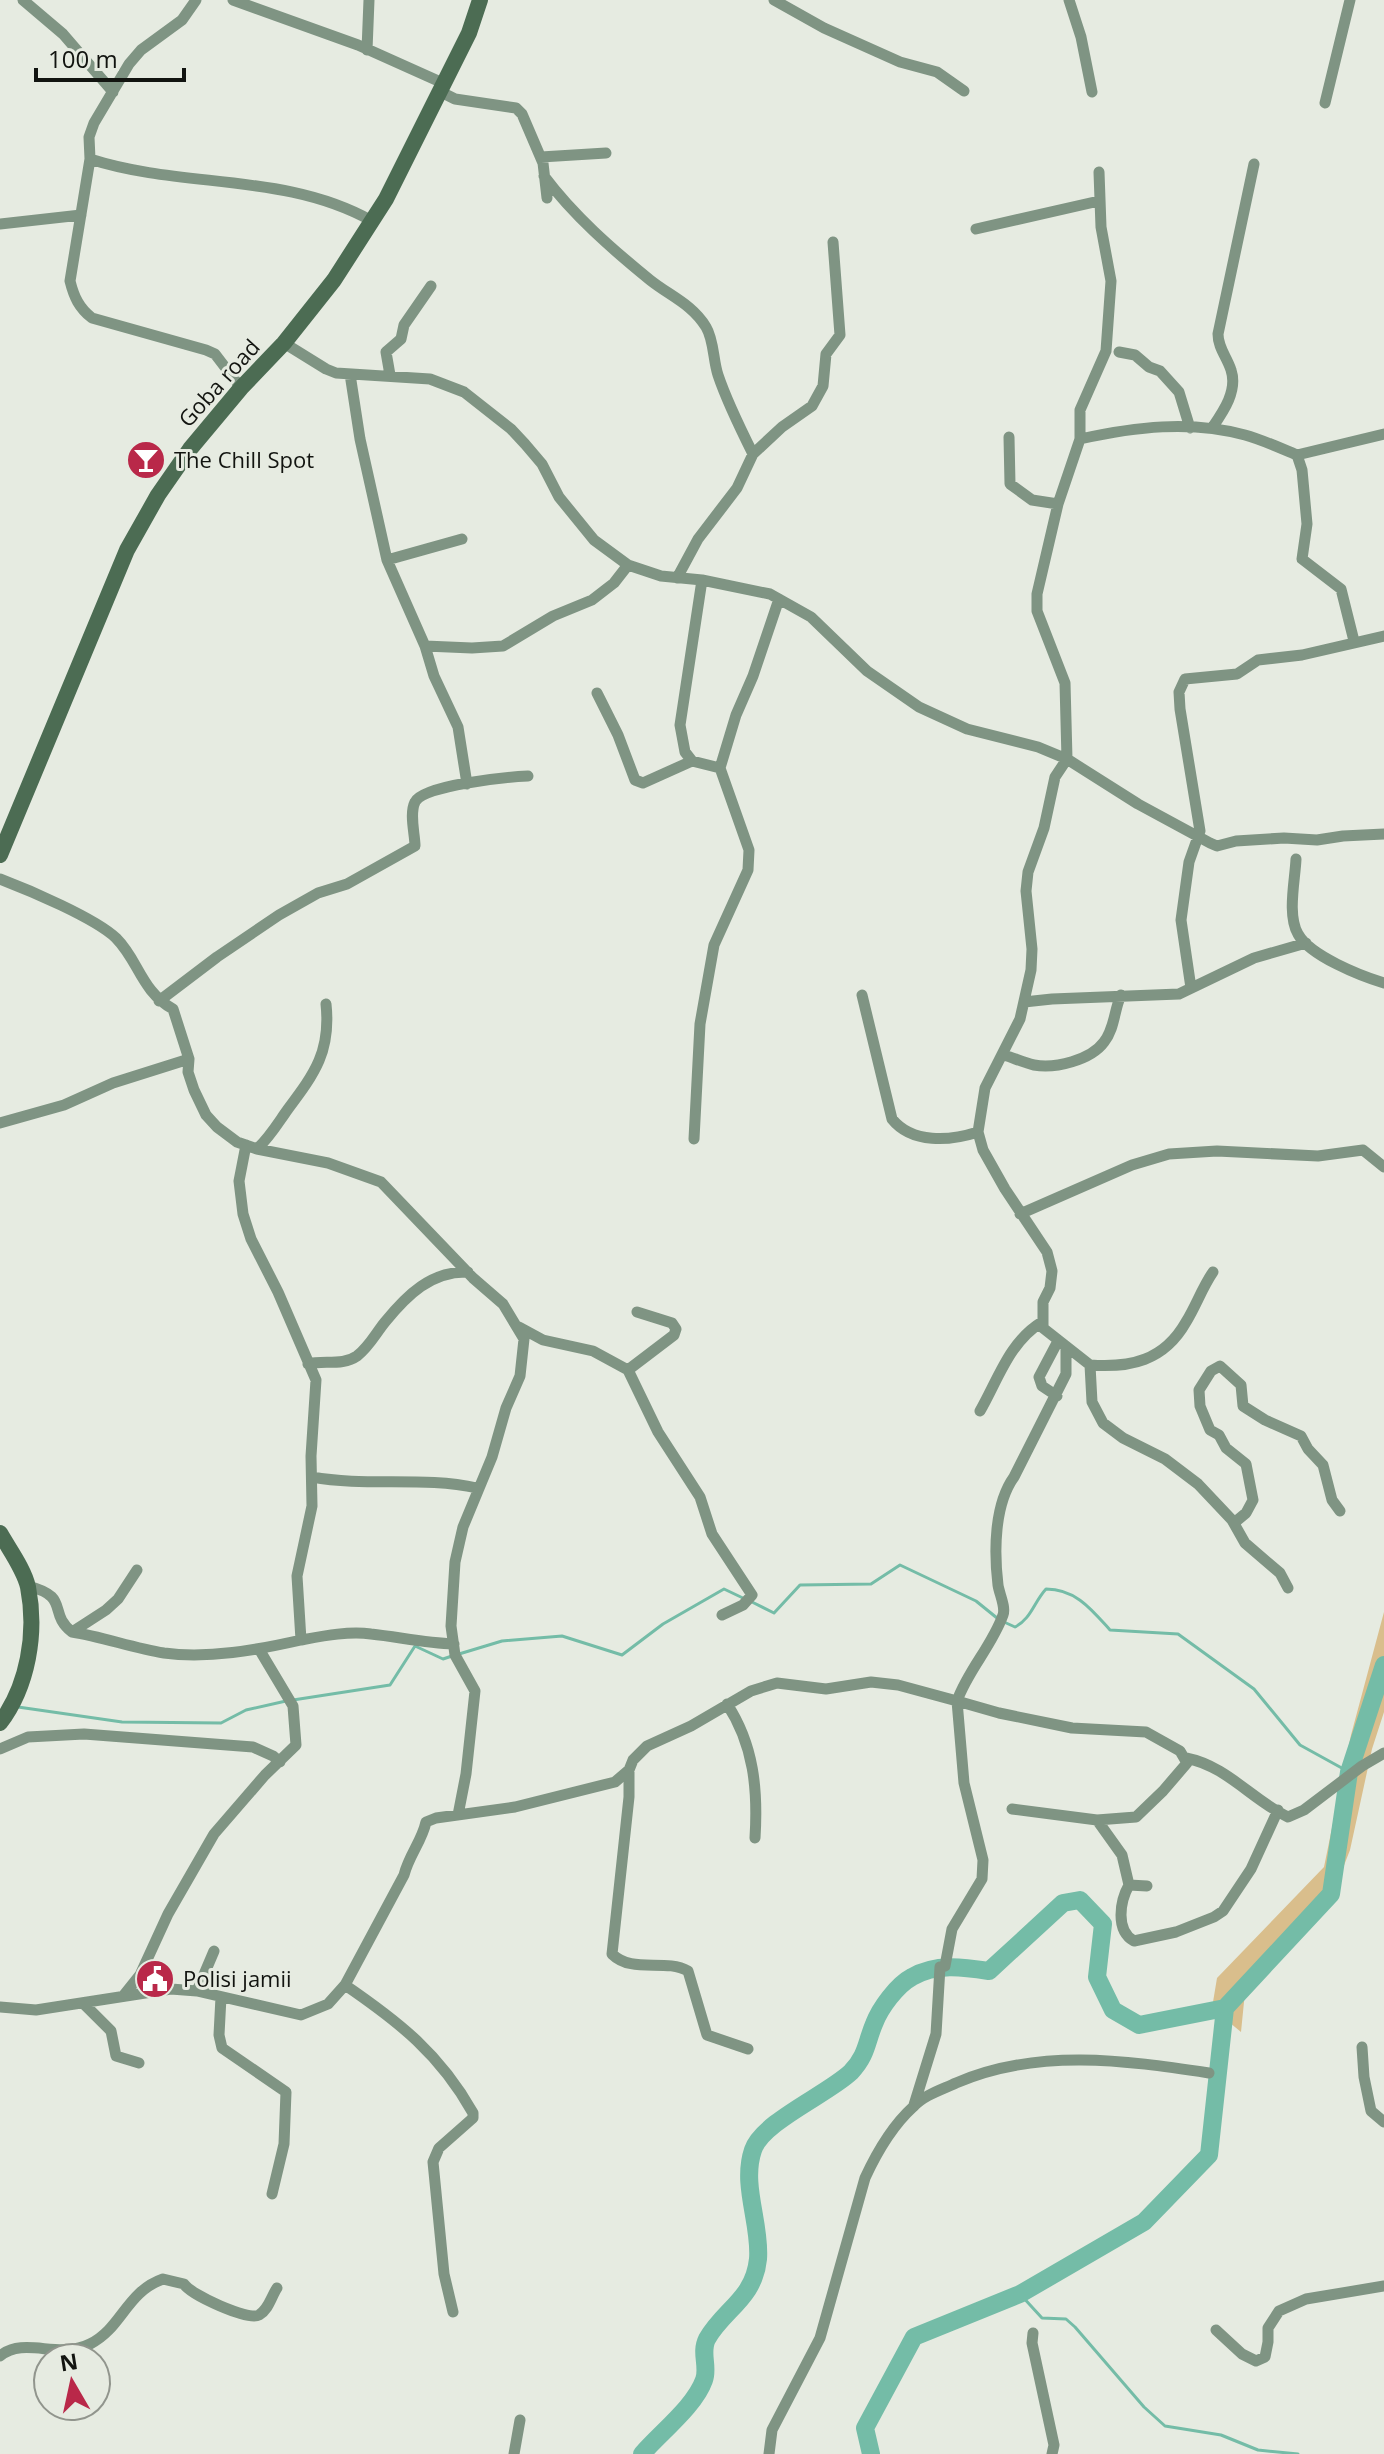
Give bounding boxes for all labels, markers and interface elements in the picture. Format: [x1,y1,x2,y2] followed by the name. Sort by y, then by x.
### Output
[36,32,184,82] scale bar
[48,42,118,75] text: 100 m
[171,332,266,433] street label: Goba road
[125,439,167,481] bar icon: The Chill Spot
[174,444,314,474] place label: The Chill Spot
[134,1958,176,2000] public building icon: Polisi jamii
[183,1963,292,1993] place label: Polisi jamii
[32,2342,112,2422] north arrow
[58,2345,80,2377] text: N

